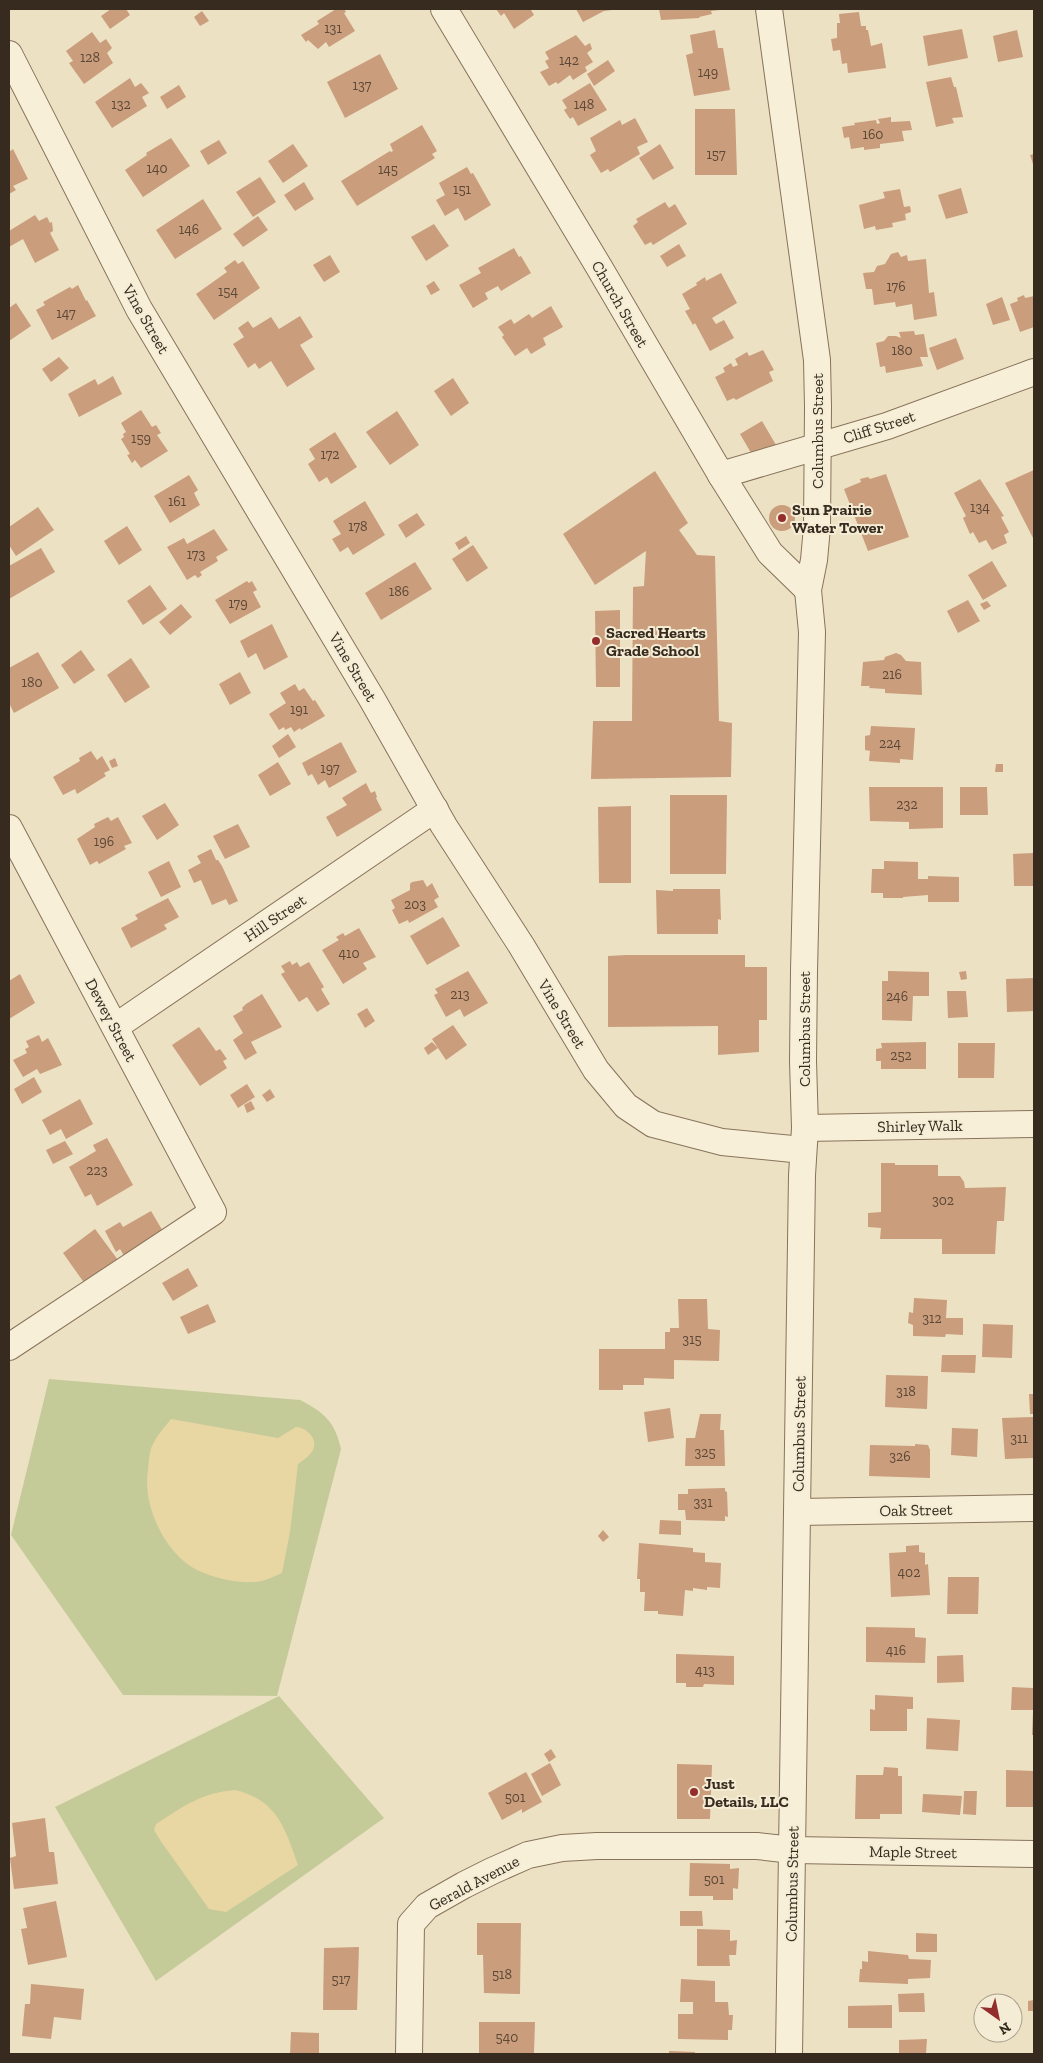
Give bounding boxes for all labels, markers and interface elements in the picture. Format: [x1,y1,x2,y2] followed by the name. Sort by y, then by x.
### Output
[324,20,342,37] house number: 131
[80,49,100,66] house number: 128
[559,52,579,69] house number: 142
[698,64,718,81] house number: 149
[353,77,372,94] house number: 137
[111,96,131,113] house number: 132
[574,96,594,113] house number: 148
[863,126,883,143] house number: 160
[706,146,726,163] house number: 157
[147,160,168,177] house number: 140
[378,161,398,178] house number: 145
[453,181,472,198] house number: 151
[179,221,199,238] house number: 146
[588,257,653,351] street label: Church Street
[886,278,906,295] house number: 176
[118,280,174,357] street label: Vine Street
[218,283,239,300] house number: 154
[56,305,76,322] house number: 147
[892,342,913,359] house number: 180
[808,373,827,489] street label: Columbus Street
[841,406,918,448] street label: Cliff Street
[131,430,151,447] house number: 159
[321,446,339,463] house number: 172
[168,493,187,510] house number: 161
[970,499,990,516] house number: 134
[792,500,884,537] place label: Sun Prairie Water Tower
[776,512,788,524] marker: Sun Prairie Water Tower
[348,518,368,535] house number: 178
[187,546,205,563] house number: 173
[389,583,409,600] house number: 186
[228,595,248,612] house number: 179
[606,623,706,660] place label: Sacred Hearts Grade School
[325,628,381,705] street label: Vine Street
[590,635,602,647] marker: Sacred Hearts Grade School
[882,666,902,683] house number: 216
[22,674,43,691] house number: 180
[290,701,309,718] house number: 191
[879,735,901,752] house number: 224
[320,760,340,777] house number: 197
[896,796,918,813] house number: 232
[94,833,114,850] house number: 196
[240,890,310,946] street label: Hill Street
[404,896,426,913] house number: 203
[339,945,360,962] house number: 410
[795,971,814,1087] street label: Columbus Street
[81,975,141,1065] street label: Dewey Street
[534,975,590,1052] street label: Vine Street
[450,986,470,1003] house number: 213
[886,988,908,1005] house number: 246
[890,1047,912,1064] house number: 252
[877,1116,964,1136] street label: Shirley Walk
[86,1162,108,1179] house number: 223
[932,1192,954,1209] house number: 302
[922,1310,942,1327] house number: 312
[682,1331,702,1348] house number: 315
[788,1376,810,1492] street label: Columbus Street
[896,1383,916,1400] house number: 318
[1010,1430,1028,1447] house number: 311
[694,1444,716,1461] house number: 325
[889,1448,911,1465] house number: 326
[693,1494,713,1511] house number: 331
[879,1500,953,1520] street label: Oak Street
[898,1564,920,1581] house number: 402
[886,1642,906,1659] house number: 416
[695,1662,715,1679] house number: 413
[704,1774,789,1811] place label: Just Details, LLC
[688,1786,700,1798] marker: Just Details, LLC
[505,1789,526,1806] house number: 501
[781,1826,803,1942] street label: Columbus Street
[869,1842,957,1862] street label: Maple Street
[425,1851,523,1915] street label: Gerald Avenue
[704,1871,725,1888] house number: 501
[492,1966,512,1983] house number: 518
[332,1971,351,1988] house number: 517
[973,1993,1023,2043] north arrow
[995,2018,1014,2039] text: N
[496,2029,518,2046] house number: 540

